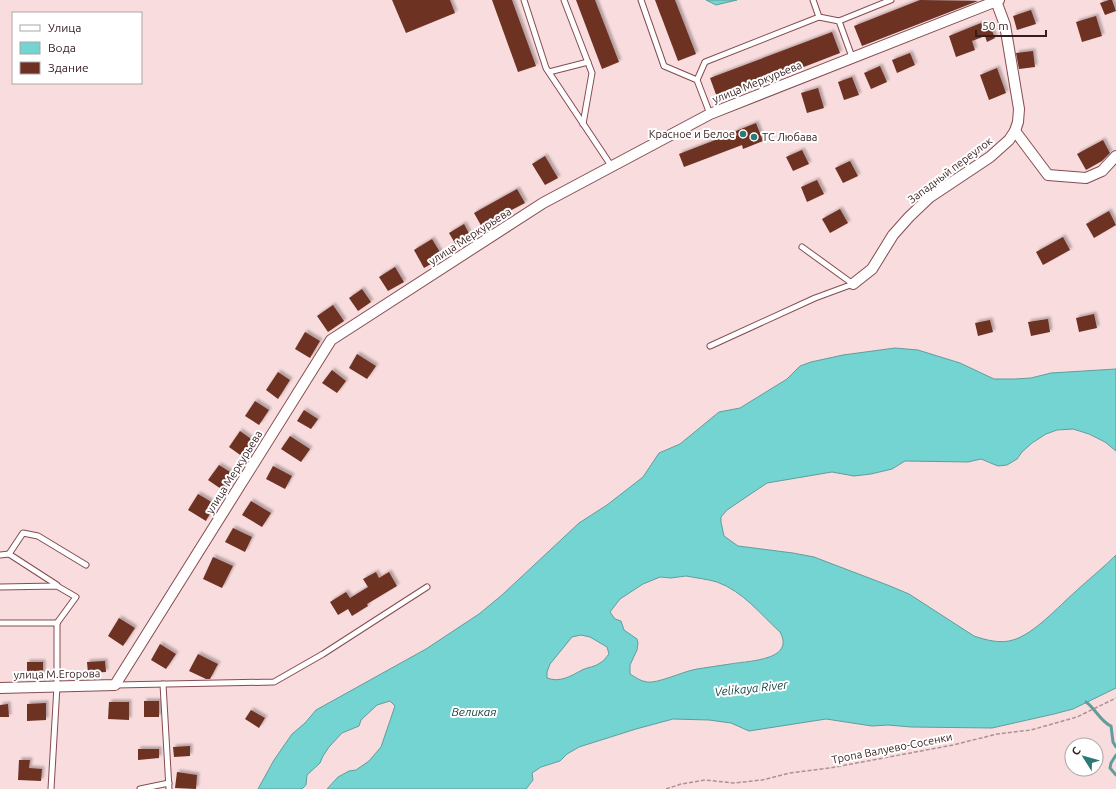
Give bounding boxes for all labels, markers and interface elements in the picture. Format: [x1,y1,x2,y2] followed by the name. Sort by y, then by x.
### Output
[12,12,142,84] legend
[976,12,1046,38] scale bar
[982,19,1009,32] text: 50 m
[48,21,81,34] text: Улица
[48,41,76,54] text: Вода
[710,59,804,105] street label: улица Меркурьева
[48,61,89,74] text: Здание
[649,128,735,140] place label: Красное и Белое
[738,129,748,139] marker: Красное и Белое
[762,131,817,143] place label: ТС Любава
[749,132,759,142] marker: ТС Любава
[905,134,995,206] street label: Западный переулок
[427,205,513,267] street label: улица Меркурьева
[204,428,264,516] street label: улица Меркурьева
[14,667,100,681] street label: улица М.Егорова
[714,678,789,698] water label: Velikaya River
[451,705,497,718] water label: Великая
[831,730,953,766] street label: Тропа Валуево-Сосенки
[1064,737,1104,777] north arrow
[1069,745,1083,757] text: С

